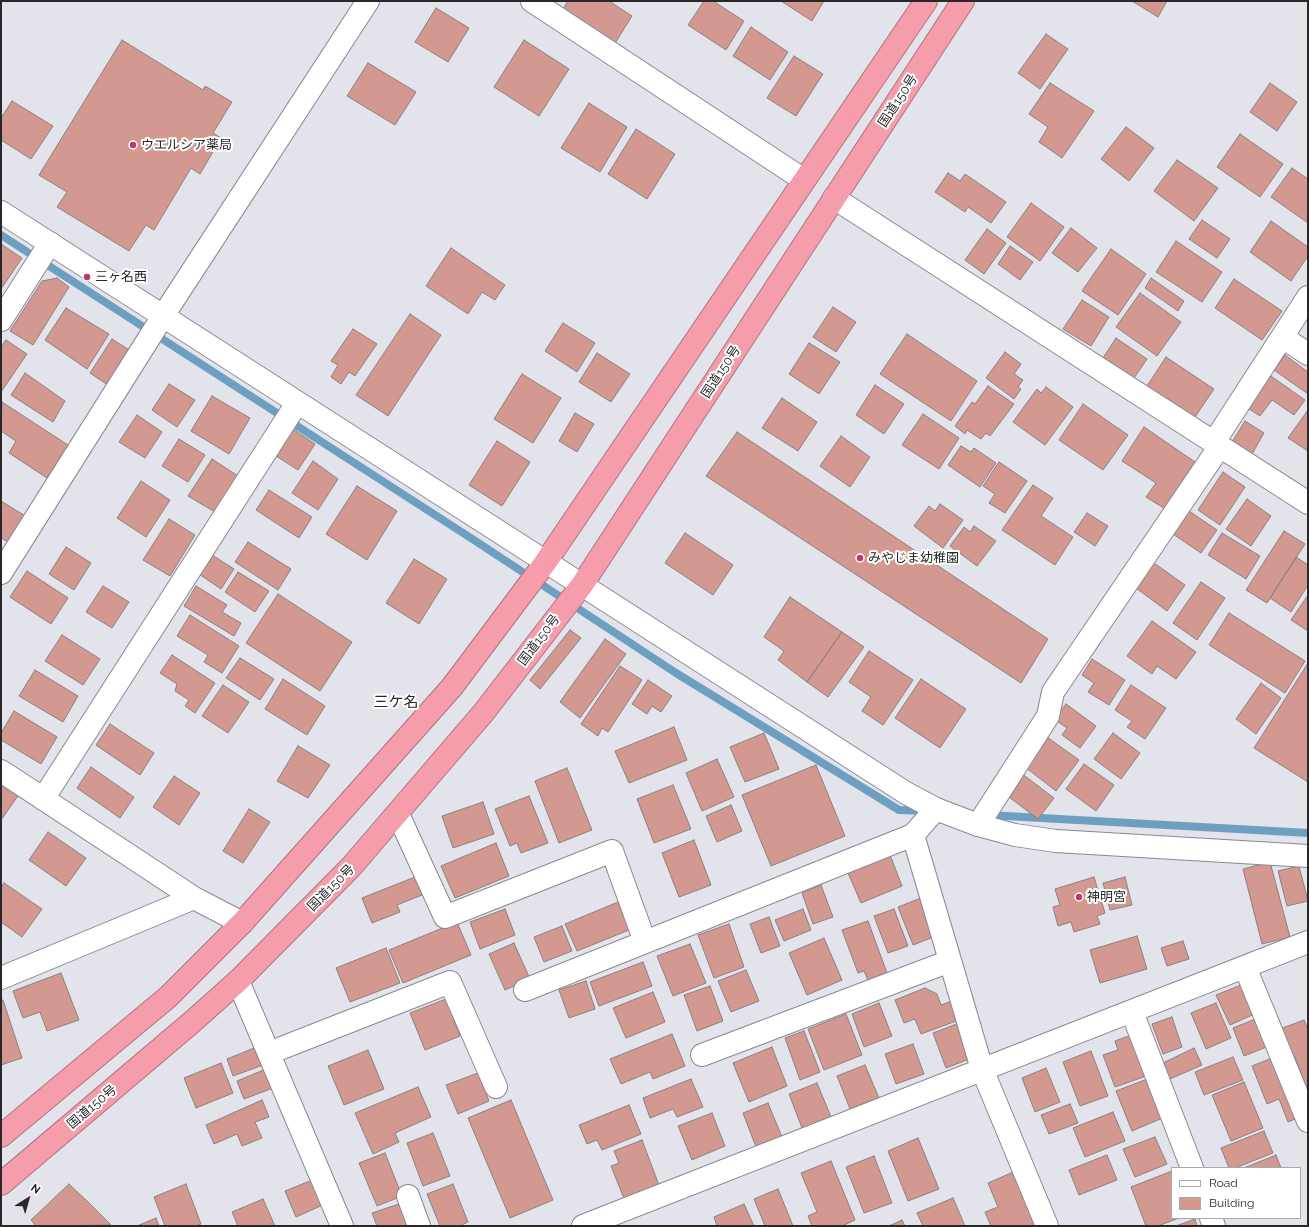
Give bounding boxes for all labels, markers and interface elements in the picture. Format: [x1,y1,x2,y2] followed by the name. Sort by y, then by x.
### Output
[875,72,921,130] street label: 国道150号
[141,137,232,153] place label: ウエルシア薬局
[128,140,138,150] marker: ウエルシア薬局
[95,269,147,285] place label: 三ヶ名西
[82,272,92,282] marker: 三ヶ名西
[698,343,744,401] street label: 国道150号
[868,550,959,566] place label: みやじま幼稚園
[855,553,865,563] marker: みやじま幼稚園
[515,612,563,668] street label: 国道150号
[374,693,418,711] district label: 三ケ名
[304,861,358,915] street label: 国道150号
[1087,889,1126,905] place label: 神明宮
[1074,892,1084,902] marker: 神明宮
[64,1082,120,1132] street label: 国道150号
[1171,1167,1301,1219] legend
[1209,1176,1238,1190] text: Road
[8,1179,48,1219] north arrow
[28,1181,43,1197] text: N
[1209,1196,1255,1210] text: Building

